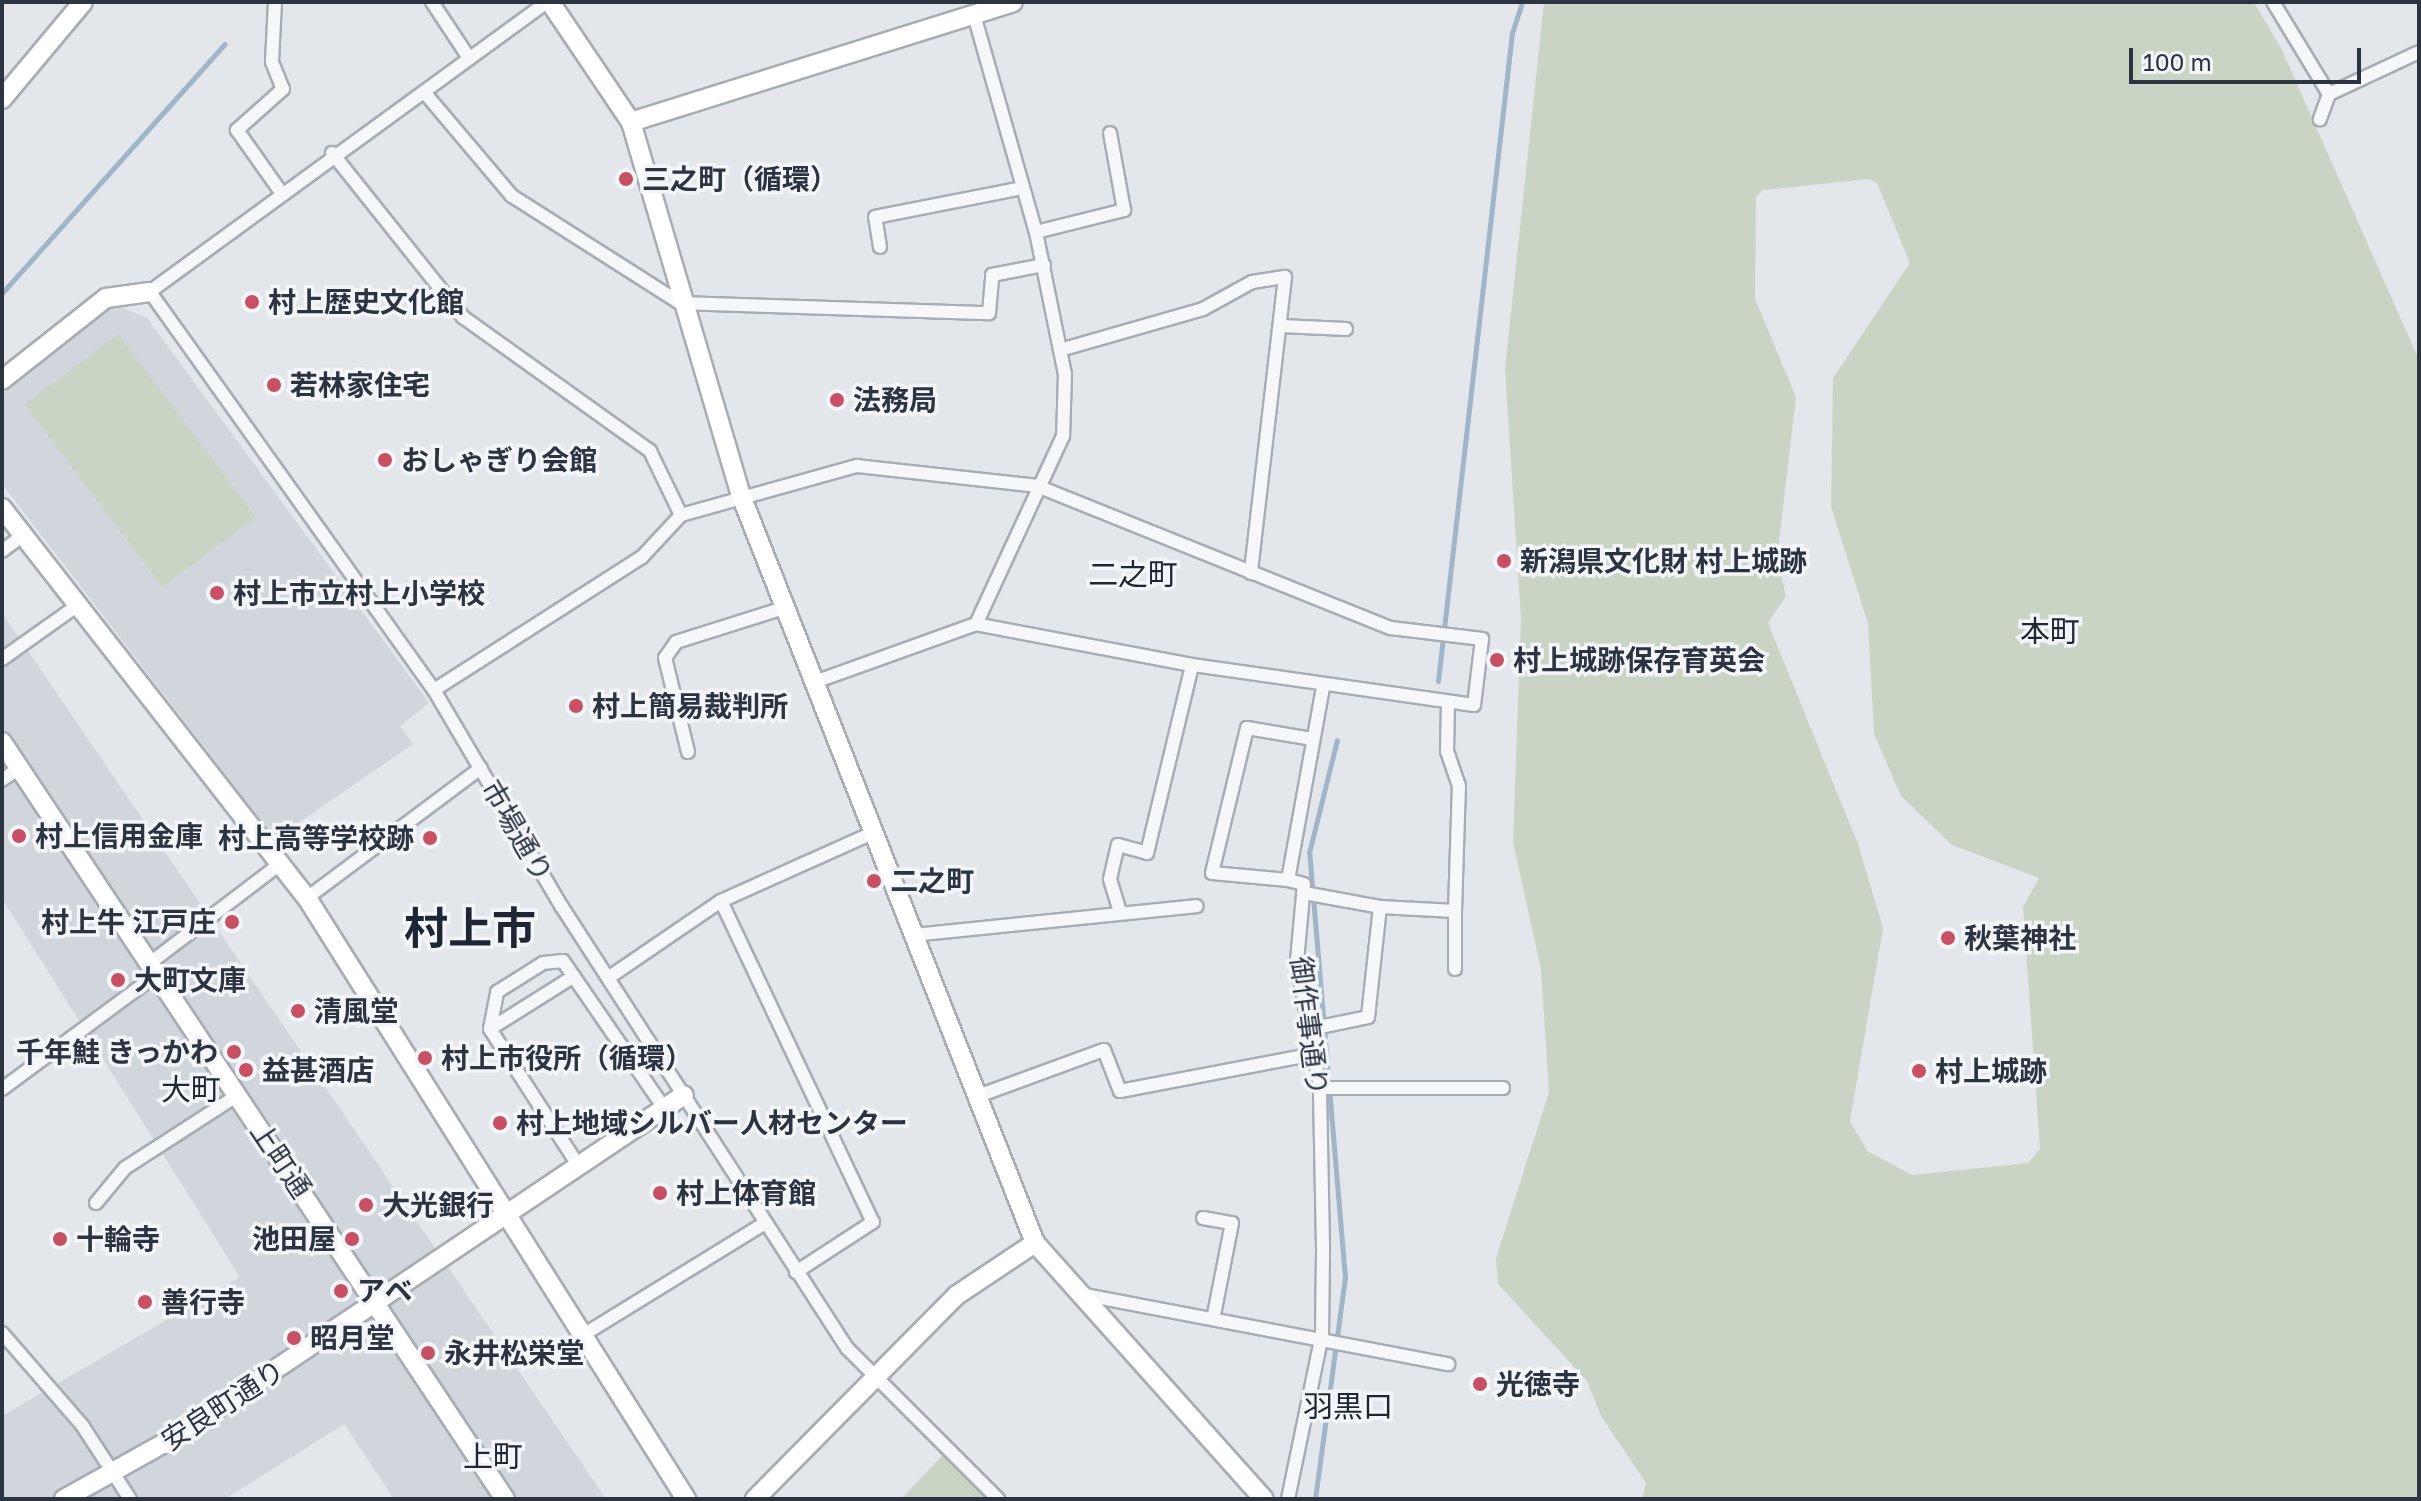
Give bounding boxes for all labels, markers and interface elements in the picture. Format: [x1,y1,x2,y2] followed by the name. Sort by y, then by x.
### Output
[2133,32,2365,82] scale bar
[2143,47,2212,76] text: 100 m
[642,162,838,196] place label: 三之町（循環）
[617,170,635,188] marker: 三之町（循環）
[268,285,464,319] place label: 村上歴史文化館
[243,293,261,311] marker: 村上歴史文化館
[290,368,430,402] place label: 若林家住宅
[265,376,283,394] marker: 若林家住宅
[853,383,937,417] place label: 法務局
[828,391,846,409] marker: 法務局
[401,443,597,477] place label: おしゃぎり会館
[376,451,394,469] marker: おしゃぎり会館
[1520,544,1807,578] place label: 新潟県文化財 村上城跡
[1495,552,1513,570] marker: 新潟県文化財 村上城跡
[1088,556,1178,592] district label: 二之町
[233,576,485,610] place label: 村上市立村上小学校
[208,584,226,602] marker: 村上市立村上小学校
[2020,613,2080,649] district label: 本町
[1513,643,1765,677] place label: 村上城跡保存育英会
[1488,651,1506,669] marker: 村上城跡保存育英会
[592,689,788,723] place label: 村上簡易裁判所
[567,697,585,715] marker: 村上簡易裁判所
[474,774,560,888] street label: 市場通り
[35,819,203,853] place label: 村上信用金庫
[218,821,414,855] place label: 村上高等学校跡
[10,827,28,845] marker: 村上信用金庫
[421,829,439,847] marker: 村上高等学校跡
[890,864,974,898] place label: 二之町
[865,872,883,890] marker: 二之町
[404,902,536,954] district label: 村上市
[41,905,216,939] place label: 村上牛 江戸庄
[223,913,241,931] marker: 村上牛 江戸庄
[1964,921,2076,955] place label: 秋葉神社
[1939,929,1957,947] marker: 秋葉神社
[1284,954,1334,1098] street label: 御作事通り
[134,963,246,997] place label: 大町文庫
[109,971,127,989] marker: 大町文庫
[314,994,398,1028] place label: 清風堂
[289,1002,307,1020] marker: 清風堂
[15,1035,218,1069] place label: 千年鮭 きっかわ
[441,1041,693,1075] place label: 村上市役所（循環）
[225,1043,243,1061] marker: 千年鮭 きっかわ
[416,1049,434,1067] marker: 村上市役所（循環）
[262,1053,374,1087] place label: 益甚酒店
[1935,1054,2047,1088] place label: 村上城跡
[237,1061,255,1079] marker: 益甚酒店
[1910,1062,1928,1080] marker: 村上城跡
[161,1071,221,1107] district label: 大町
[516,1106,908,1140] place label: 村上地域シルバー人材センター
[491,1114,509,1132] marker: 村上地域シルバー人材センター
[244,1116,318,1204] street label: 上町通
[676,1176,816,1210] place label: 村上体育館
[651,1184,669,1202] marker: 村上体育館
[382,1188,494,1222] place label: 大光銀行
[357,1196,375,1214] marker: 大光銀行
[76,1222,160,1256] place label: 十輪寺
[252,1222,336,1256] place label: 池田屋
[51,1230,69,1248] marker: 十輪寺
[343,1230,361,1248] marker: 池田屋
[357,1274,413,1308] place label: アベ
[332,1282,350,1300] marker: アベ
[161,1285,245,1319] place label: 善行寺
[136,1293,154,1311] marker: 善行寺
[310,1321,394,1355] place label: 昭月堂
[285,1329,303,1347] marker: 昭月堂
[444,1336,584,1370] place label: 永井松栄堂
[419,1344,437,1362] marker: 永井松栄堂
[155,1353,291,1457] street label: 安良町通り
[1496,1367,1580,1401] place label: 光徳寺
[1471,1375,1489,1393] marker: 光徳寺
[1303,1388,1393,1424] district label: 羽黒口
[463,1438,523,1474] district label: 上町

